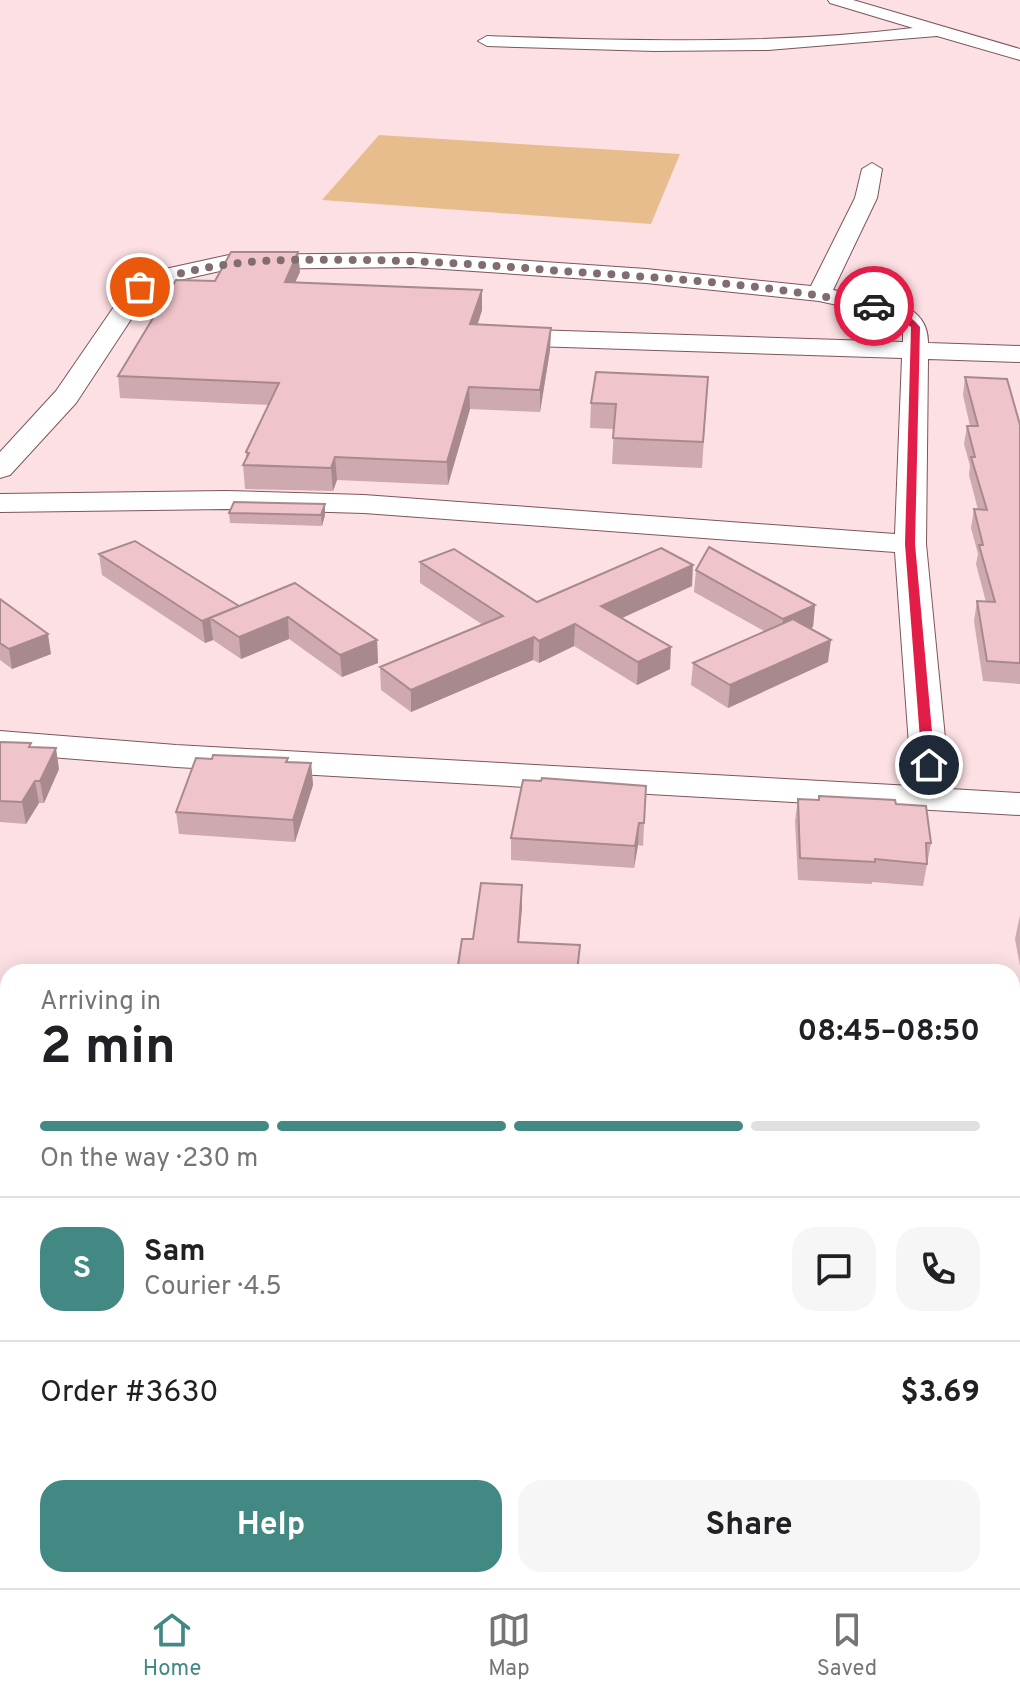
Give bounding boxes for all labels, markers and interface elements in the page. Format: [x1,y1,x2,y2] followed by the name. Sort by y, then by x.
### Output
[106,253,174,321] pin
[118,265,162,309] icon: bag
[834,266,914,346] courier
[852,284,896,328] icon: car
[895,731,963,799] pin
[907,743,951,787] icon: home
[40,986,161,1019] text: Arriving in
[798,1014,980,1051] text: 08:45–08:50
[40,1016,176,1082] text: 2 min
[40,1143,258,1176] text: On the way · 230 m
[792,1227,876,1311] button: chat
[896,1227,980,1311] button: phone
[144,1234,206,1271] text: Sam
[73,1251,91,1288] text: S
[144,1271,282,1304] text: Courier · 4.5
[40,1375,218,1412] text: Order #3630
[900,1375,980,1412] text: $3.69
[40,1480,502,1572] button: Help
[518,1480,980,1572] button: Share
[143,1608,201,1683] tab: Home
[487,1608,531,1683] tab: Map
[817,1608,877,1683] tab: Saved

